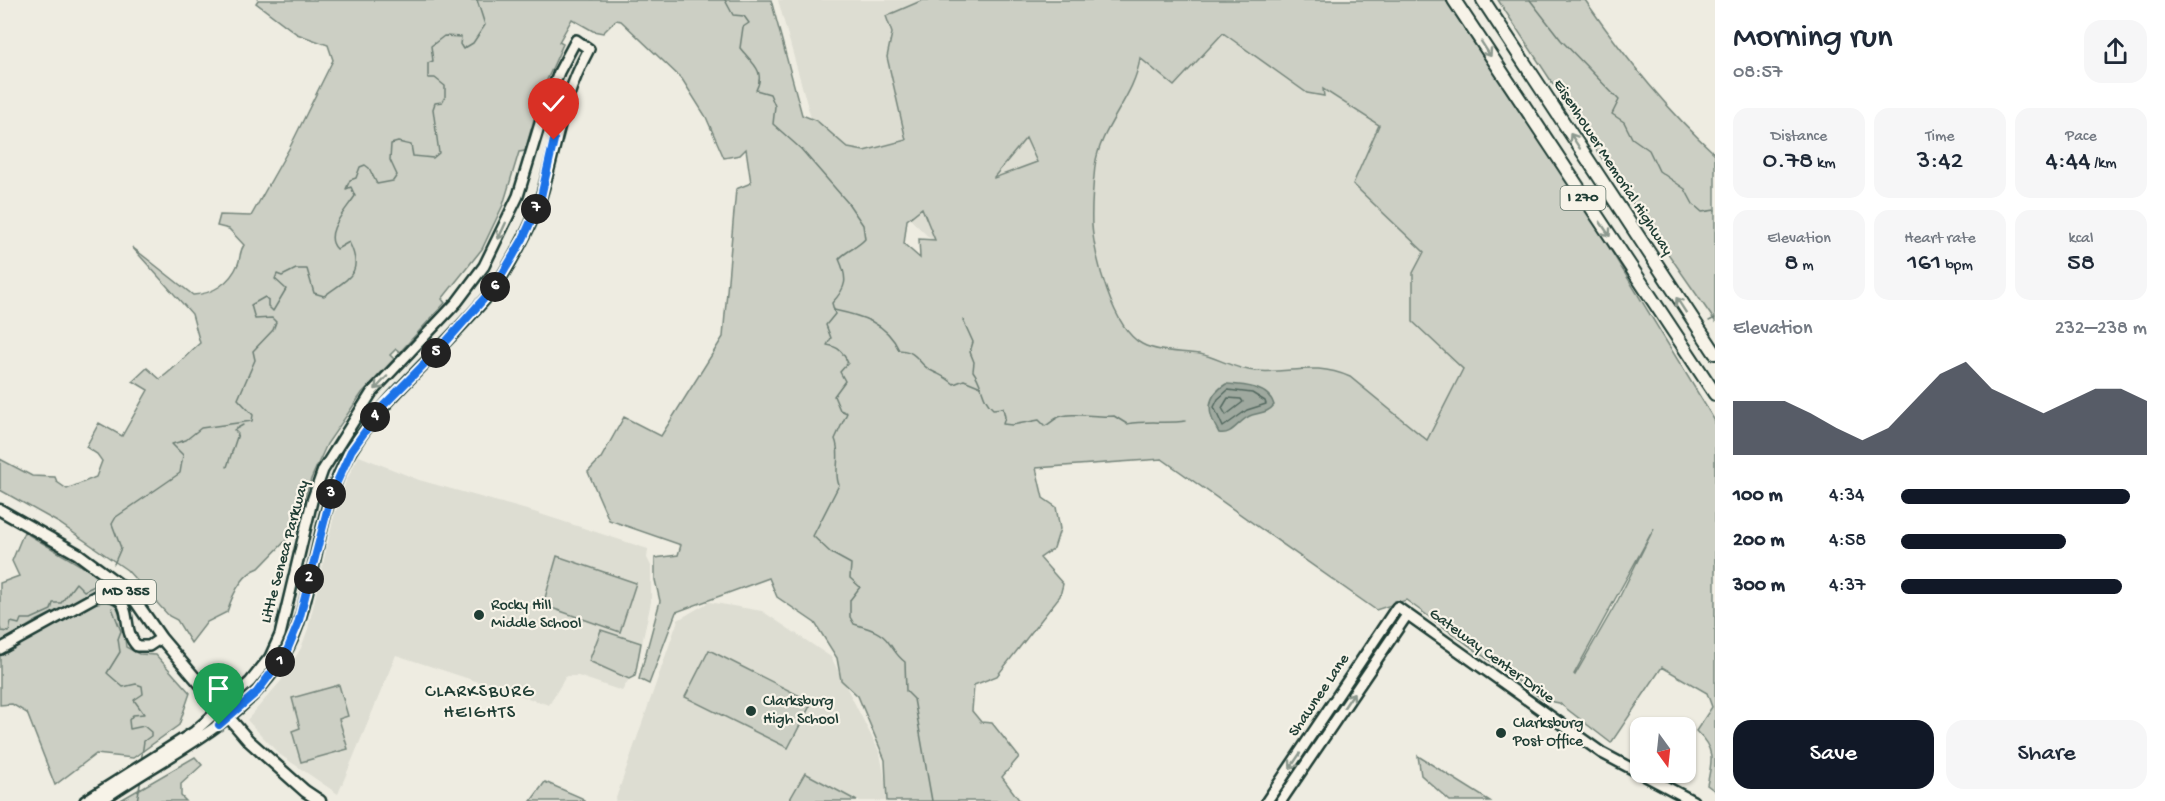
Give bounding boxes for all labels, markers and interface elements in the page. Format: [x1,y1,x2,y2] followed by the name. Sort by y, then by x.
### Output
[1733,20,1893,58] text: Morning run
[2084,20,2147,83] button: share
[1480,40,1492,57] one-way arrow
[1733,62,1783,85] text: 08:57
[1548,76,1676,260] street label: Eisenhower Memorial Highway
[528,78,579,140] pin
[537,87,570,120] icon: check
[1771,128,1827,147] text: Distance
[1925,128,1955,147] text: Time
[2065,128,2097,147] text: Pace
[1569,133,1581,150] one-way arrow
[1763,147,1813,178] text: 0.78
[1917,147,1963,178] text: 3:42
[2045,147,2090,178] text: 4:44
[1813,155,1835,174] text: km
[2090,155,2117,174] text: /km
[1560,186,1606,210] road number: I 270
[521,194,551,224] pin: 7
[532,199,540,218] text: 7
[1599,221,1611,237] one-way arrow
[496,222,508,240] one-way arrow
[1767,230,1831,249] text: Elevation
[1904,230,1976,249] text: Heart rate
[2069,230,2093,249] text: kcal
[1784,249,1799,280] text: 8
[1907,249,1941,280] text: 161
[2067,249,2095,280] text: 58
[1799,257,1814,276] text: m
[1941,257,1973,276] text: bpm
[480,272,510,302] pin: 6
[491,277,499,296] text: 6
[1675,297,1687,314] one-way arrow
[1733,318,1813,341] text: Elevation
[2055,318,2147,341] text: 232–238 m
[421,338,451,368] pin: 5
[432,343,440,362] text: 5
[374,375,388,390] one-way arrow
[360,402,390,432] pin: 4
[371,407,379,426] text: 4
[258,478,314,626] street label: Little Seneca Parkway
[316,479,346,509] pin: 3
[327,484,335,503] text: 3
[1733,485,1783,508] text: 100 m
[1829,485,1865,508] text: 4:34
[1733,530,1784,553] text: 200 m
[1829,530,1866,553] text: 4:58
[294,564,324,594] pin: 2
[305,569,313,588] text: 2
[1733,575,1785,598] text: 300 m
[1829,575,1866,598] text: 4:37
[96,580,156,604] road number: MD 355
[491,597,581,634] place label: Rocky Hill Middle School
[1425,605,1558,709] street label: Gateway Center Drive
[472,608,486,622] marker: Rocky Hill Middle School
[265,647,295,677] pin: 1
[1285,650,1355,741] street label: Shawnee Lane
[277,652,283,671] text: 1
[193,663,244,725] pin
[202,672,235,705] icon: arrive
[425,682,535,724] district label: CLARKSBURG HEIGHTS
[763,693,839,730] place label: Clarksburg High School
[1343,693,1355,709] one-way arrow
[744,704,758,718] marker: Clarksburg High School
[1512,715,1584,752] place label: Clarksburg Post Office
[1630,717,1696,783] north arrow
[1630,717,1696,783] map controls
[1733,720,1934,789] button: Save
[1946,720,2147,789] button: Share
[1494,726,1508,740] marker: Clarksburg Post Office
[1289,752,1301,768] one-way arrow

